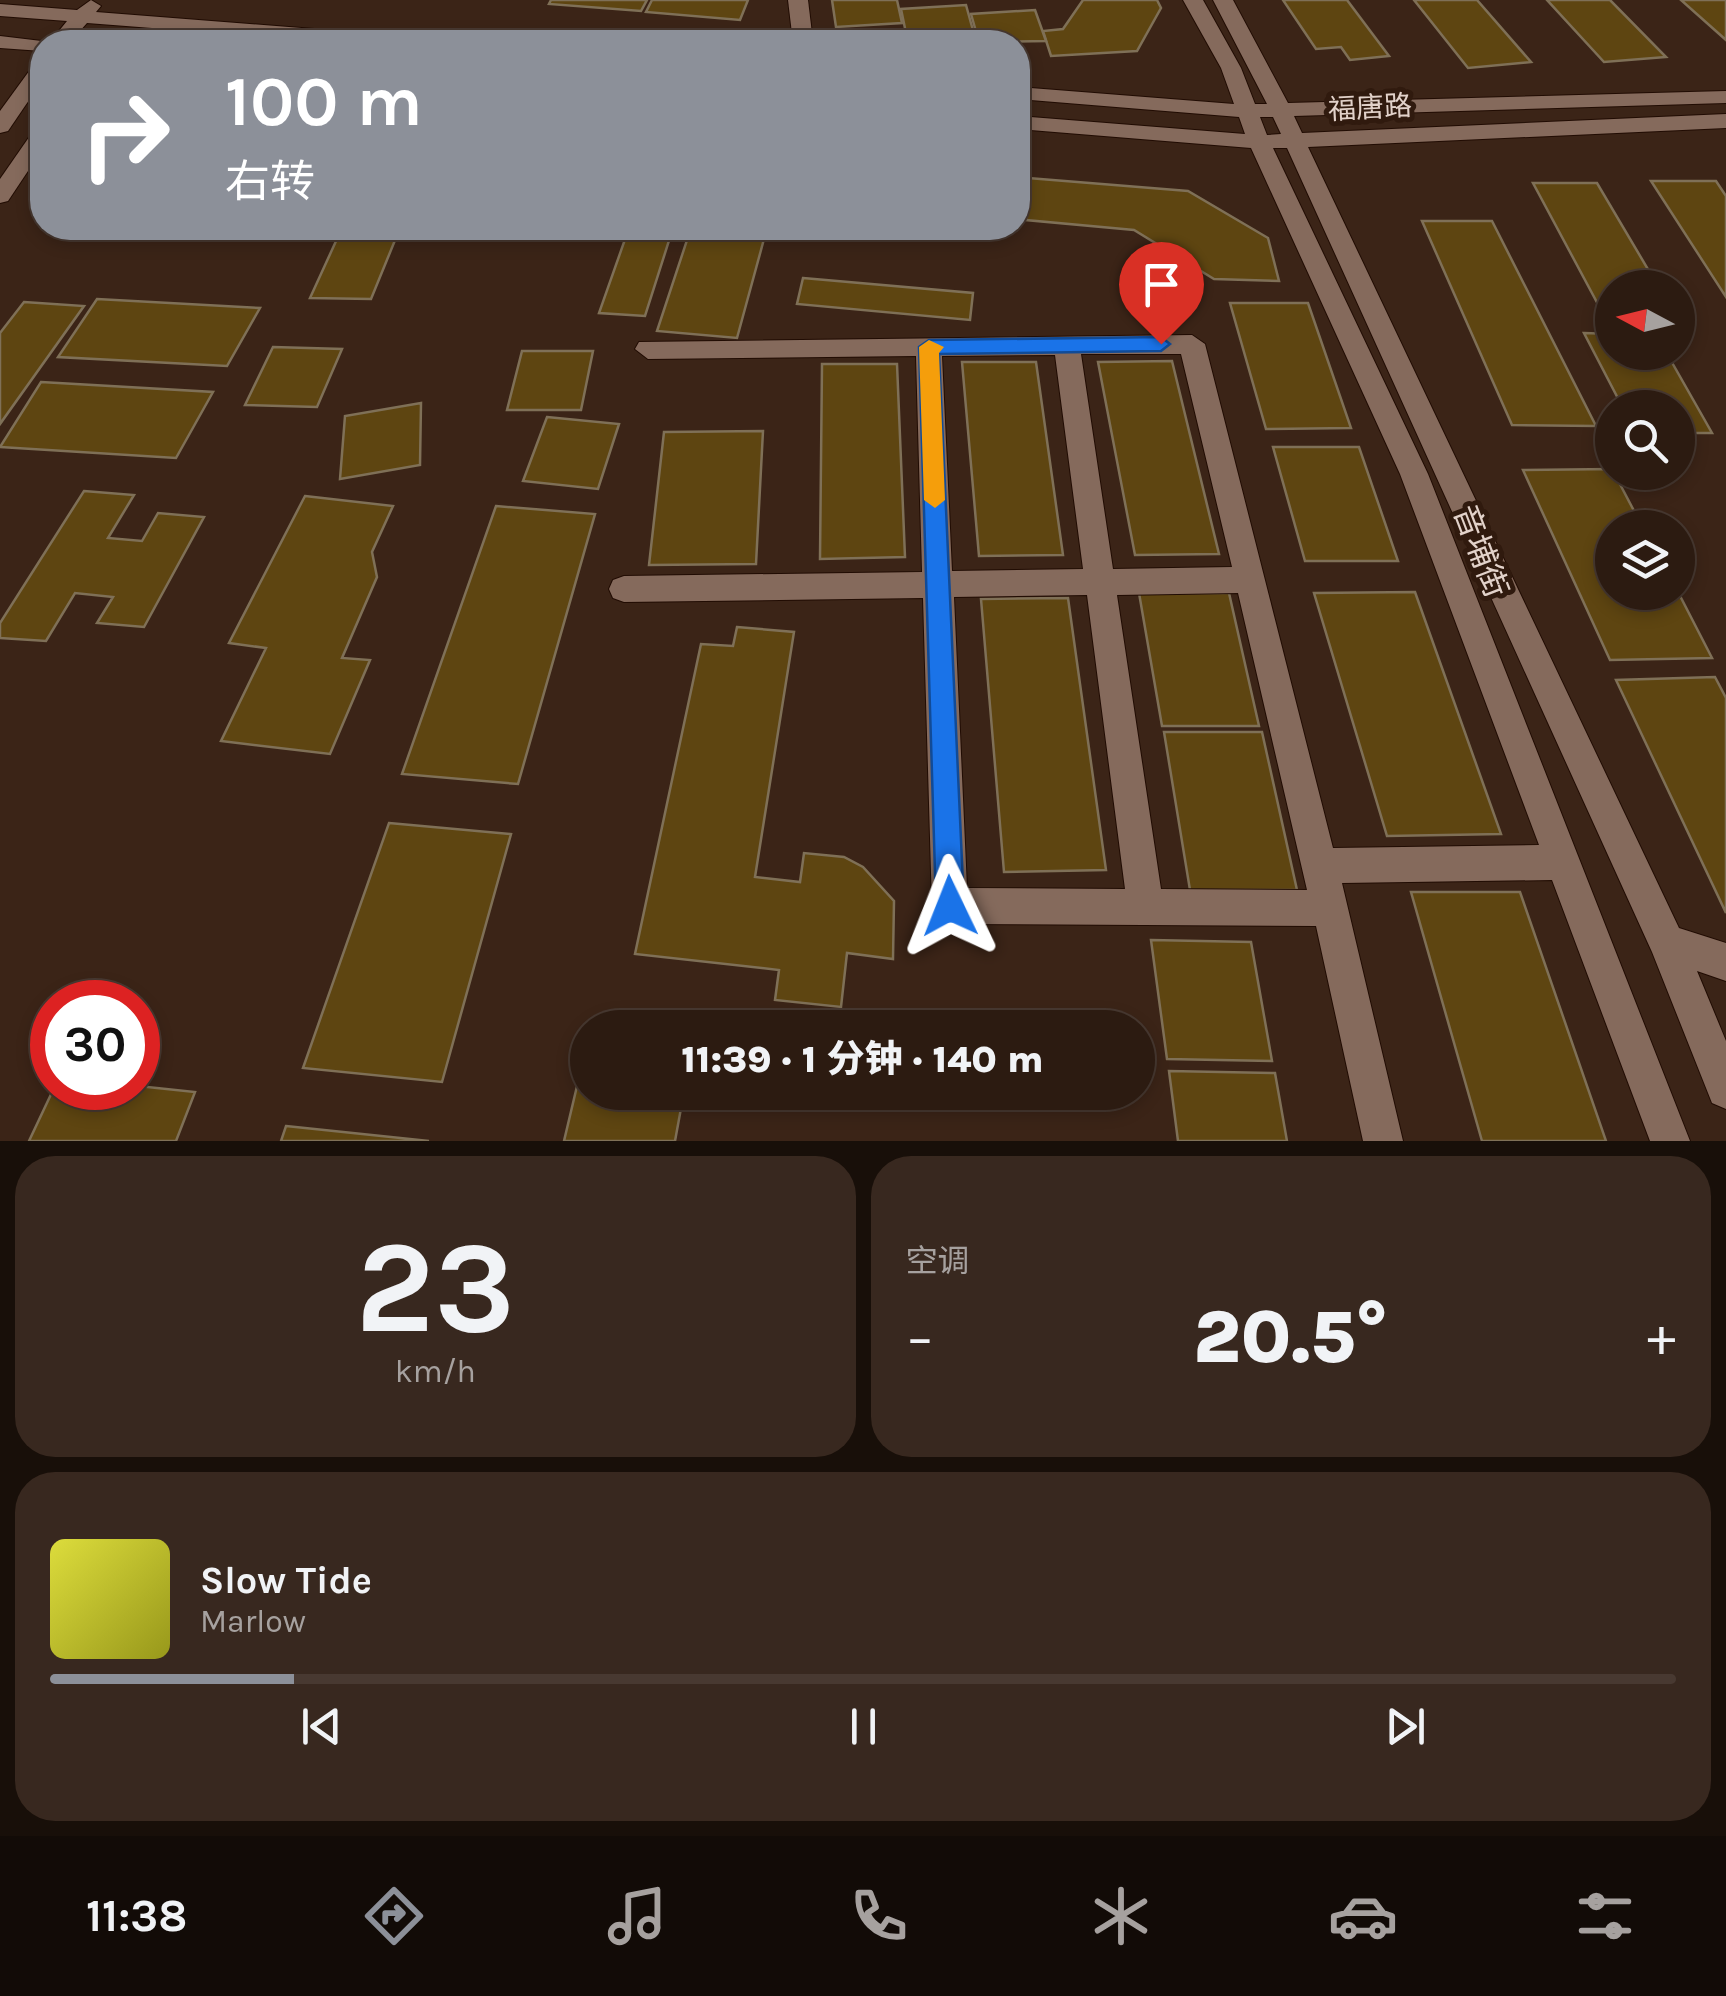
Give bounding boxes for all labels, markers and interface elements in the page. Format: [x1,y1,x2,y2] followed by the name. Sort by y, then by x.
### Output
[225,61,423,143] text: 100 m
[60,70,190,200] icon: right
[1327,89,1413,126] street label: 福唐路
[225,156,315,208] text: 右转
[1119,242,1204,345] pin
[1134,257,1189,312] icon: arrive
[1595,270,1695,370] north arrow
[1595,270,1695,610] map controls
[1595,390,1695,490] button: search
[1446,500,1515,603] street label: 音埔街
[1595,510,1695,610] button: layers
[898,854,1002,958] position arrow
[30,980,160,1110] speed limit sign: 30
[681,1037,1044,1082] text: 11:39 · 1 分钟 · 140 m
[355,1212,515,1364] text: 23
[906,1243,970,1280] text: 空调
[1193,1293,1388,1381] text: 20.5°
[906,1305,934,1369] text: −
[1647,1305,1676,1369] text: +
[395,1353,476,1390] text: km/h
[200,1558,372,1603] text: Slow Tide
[200,1603,306,1640] text: Marlow
[294,1699,349,1754] icon: previous
[836,1699,891,1754] icon: pause
[1378,1699,1433,1754] icon: next
[359,1881,429,1951] icon: directions
[602,1881,672,1951] icon: music
[844,1881,914,1951] icon: phone
[1086,1881,1156,1951] icon: climate
[1328,1881,1398,1951] icon: car
[1570,1881,1640,1951] icon: filters
[86,1890,187,1942] text: 11:38

